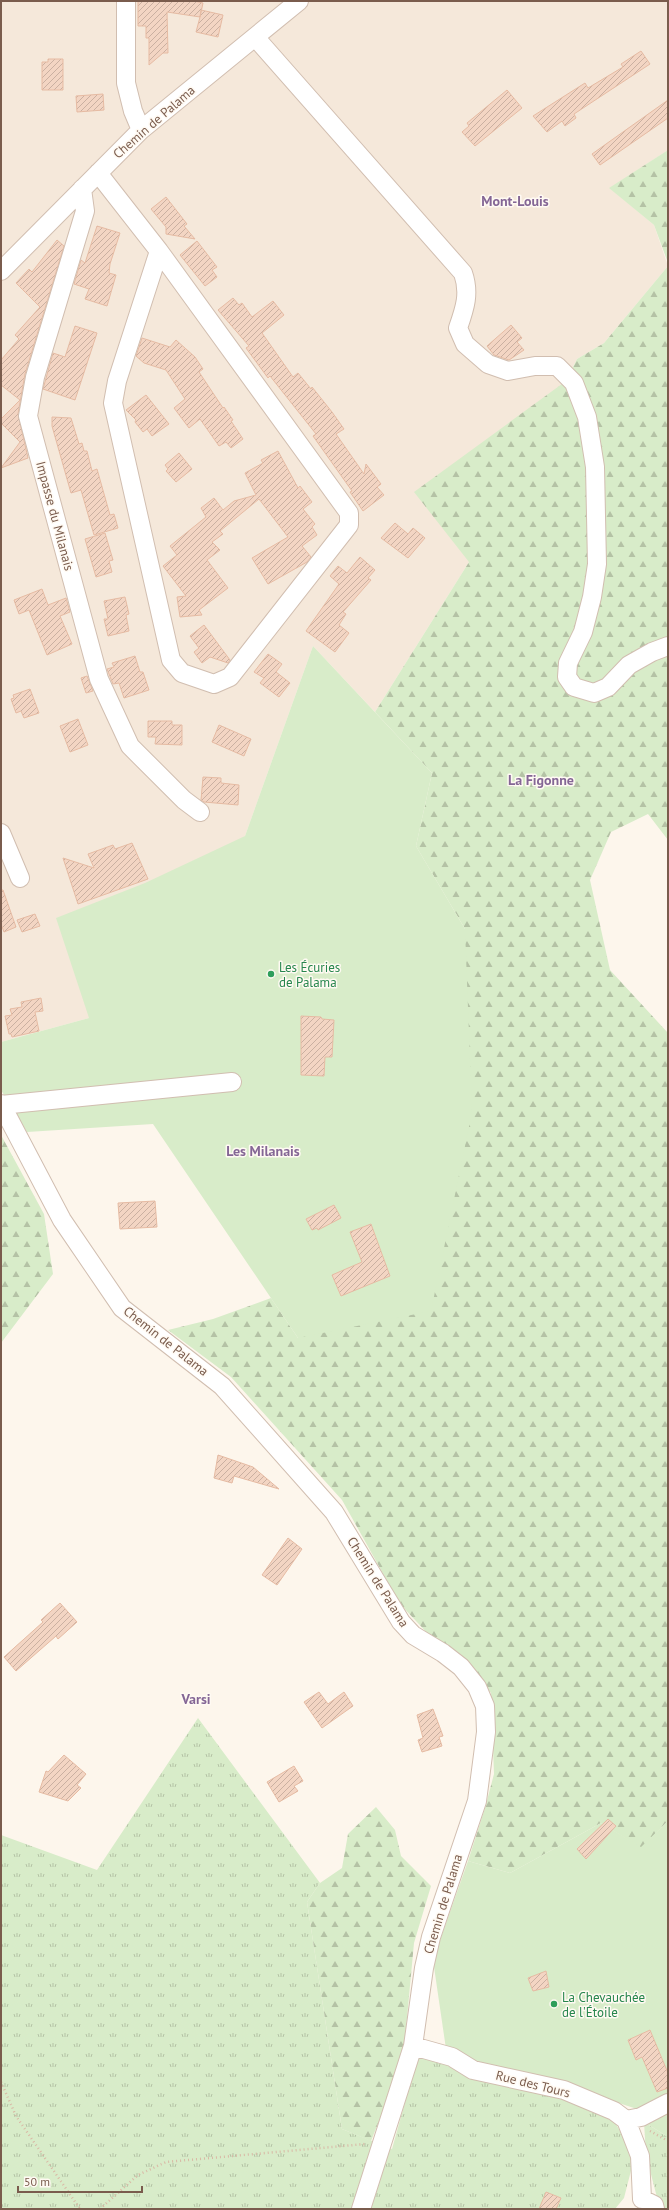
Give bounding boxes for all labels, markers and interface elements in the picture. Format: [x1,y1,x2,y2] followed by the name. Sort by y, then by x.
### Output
[109,82,199,162] street label: Chemin de Palama
[481,192,549,210] district label: Mont-Louis
[32,459,78,573] street label: Impasse du Milanais
[508,771,574,789] district label: La Figonne
[279,959,340,991] place label: Les Écuries de Palama
[266,969,276,979] marker: Les Écuries de Palama
[226,1142,300,1160] district label: Les Milanais
[120,1302,212,1380] street label: Chemin de Palama
[343,1534,413,1630] street label: Chemin de Palama
[180,1690,211,1708] district label: Varsi
[420,1852,466,1956] street label: Chemin de Palama
[562,1989,645,2021] place label: La Chevauchée de l'Étoile
[549,1999,559,2009] marker: La Chevauchée de l'Étoile
[494,2067,572,2101] street label: Rue des Tours
[18,2168,142,2194] scale bar
[24,2174,50,2189] text: 50 m

